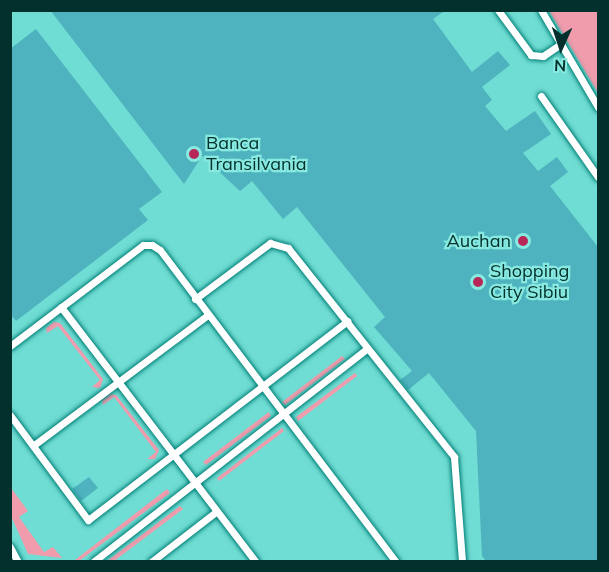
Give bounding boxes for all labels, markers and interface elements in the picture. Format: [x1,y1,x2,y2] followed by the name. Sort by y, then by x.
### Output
[531,18,591,78] north arrow
[553,56,567,76] text: N
[206,133,307,176] place label: Banca Transilvania
[187,147,201,161] marker: Banca Transilvania
[447,230,511,252] place label: Auchan
[516,234,530,248] marker: Auchan
[490,261,569,304] place label: Shopping City Sibiu
[471,275,485,289] marker: Shopping City Sibiu

